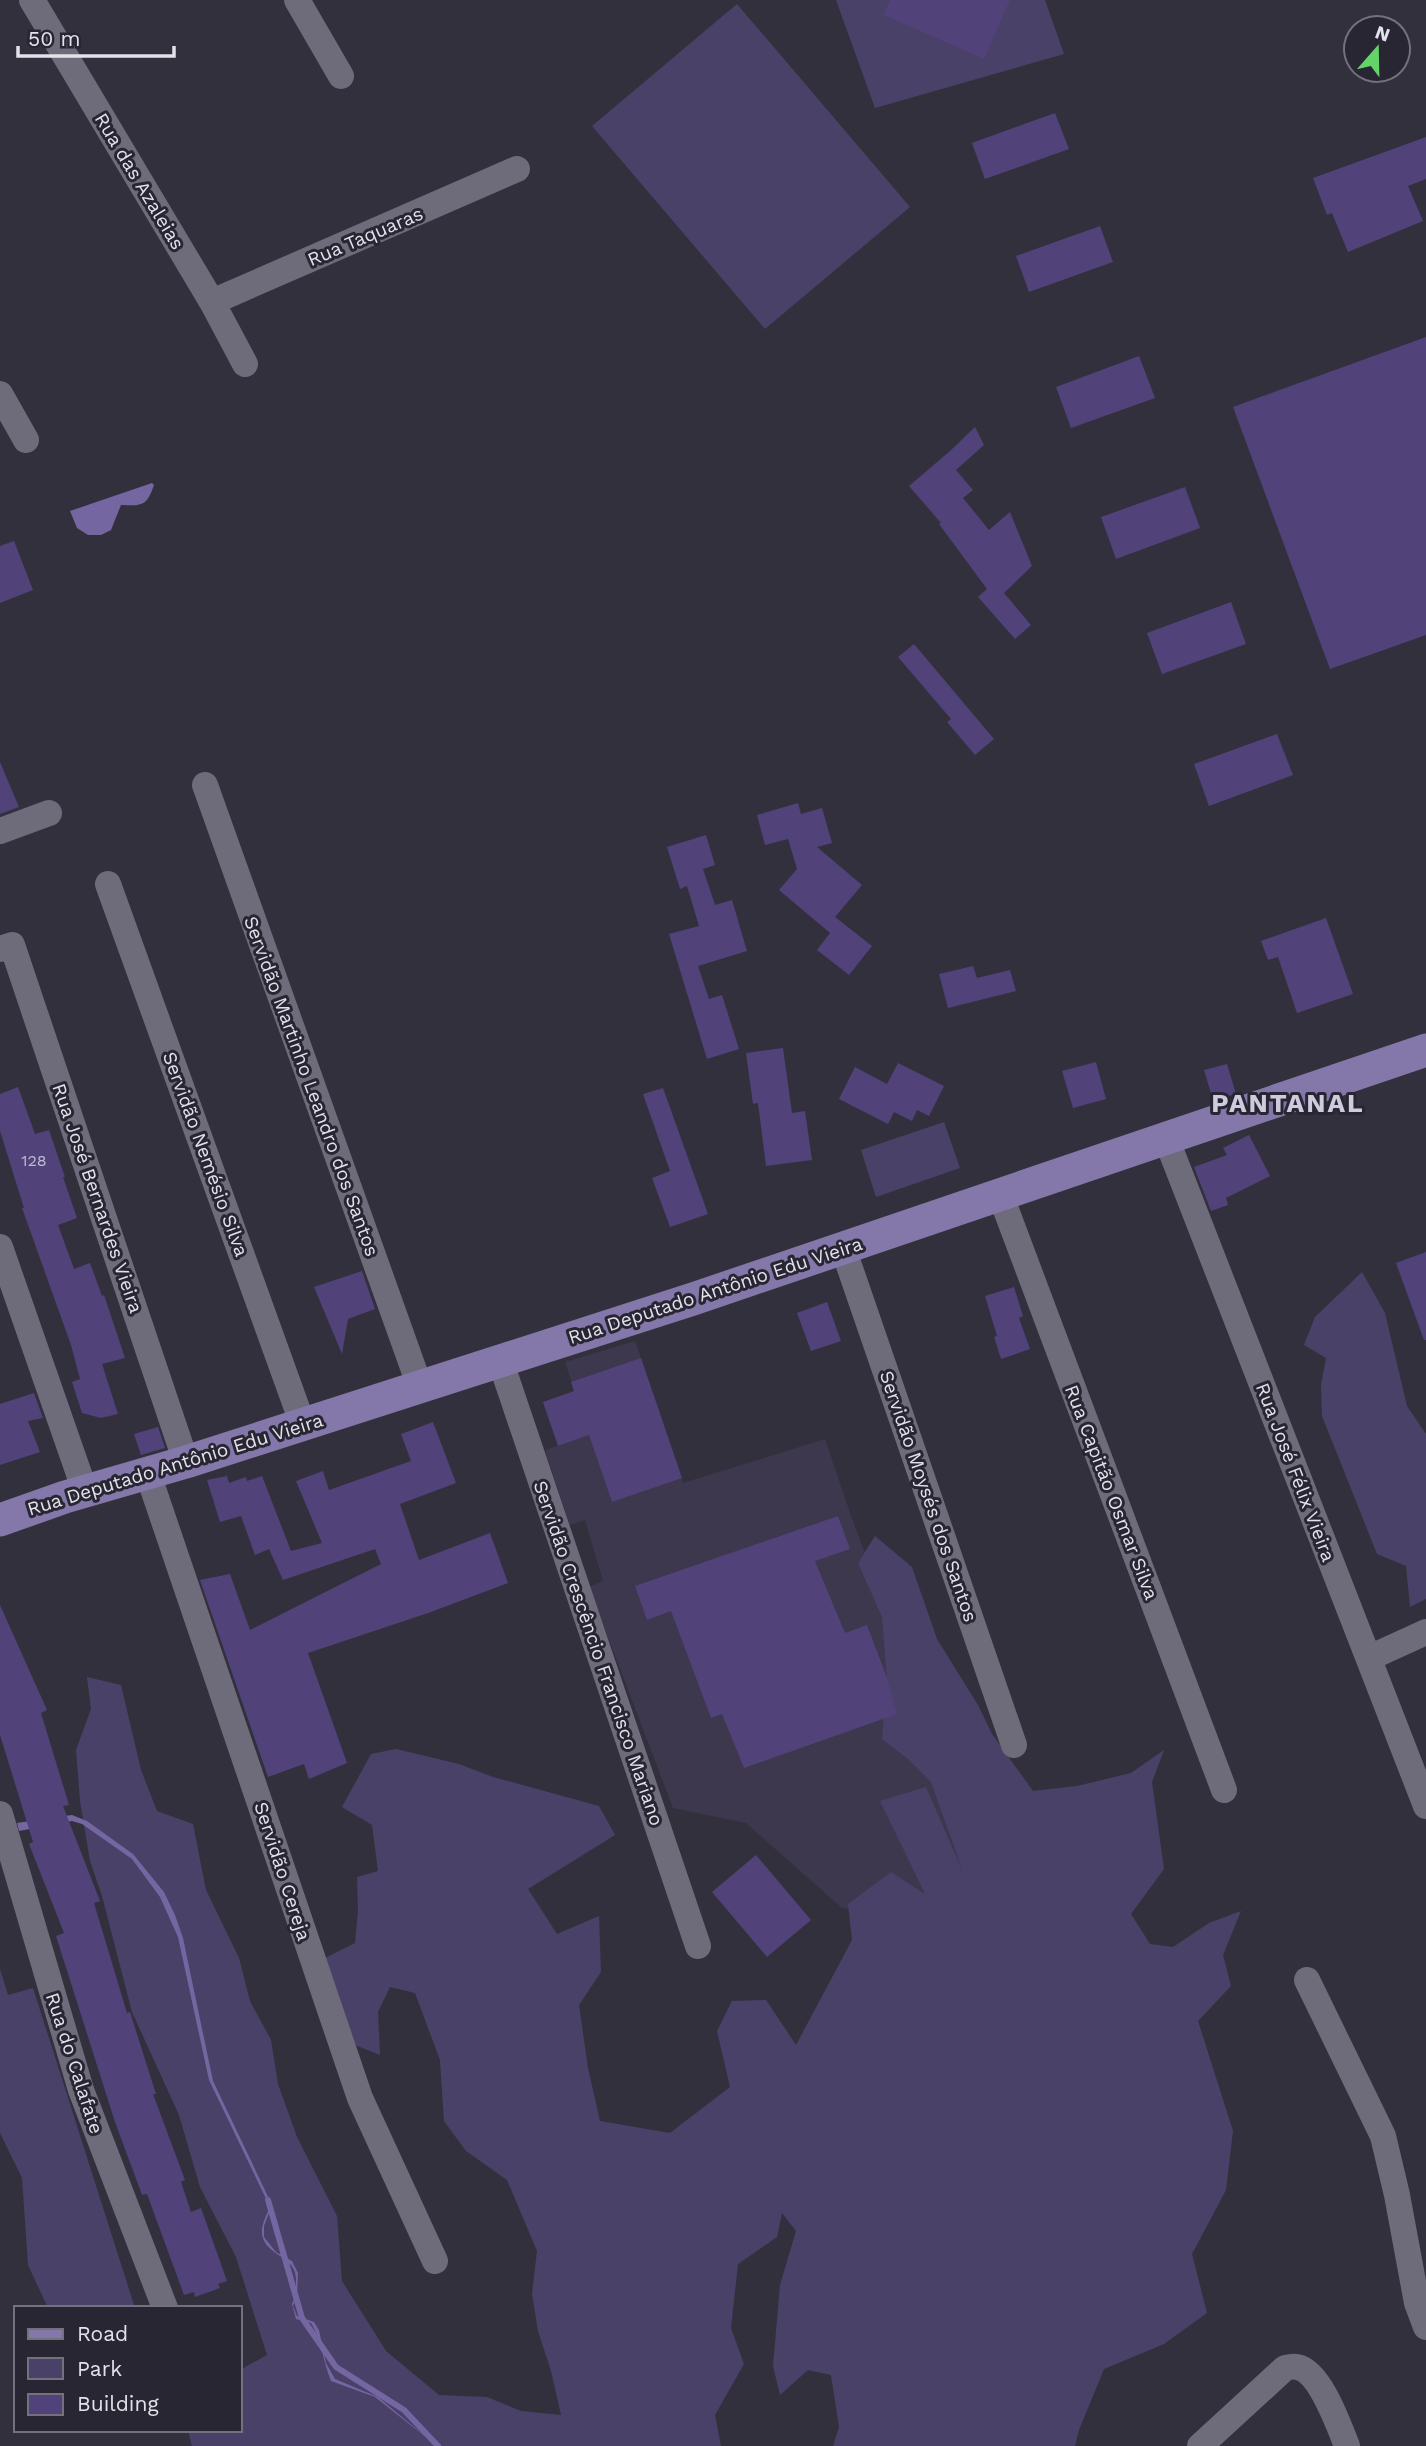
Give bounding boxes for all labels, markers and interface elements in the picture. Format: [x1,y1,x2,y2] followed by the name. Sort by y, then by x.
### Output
[18,14,173,58] scale bar
[1342,14,1412,84] north arrow
[1372,20,1393,47] text: N
[28,26,80,51] text: 50 m
[90,109,189,254] street label: Rua das Azaleias
[304,202,426,271] street label: Rua Taquaras
[239,913,384,1259] street label: Servidão Martinho Leandro dos Santos
[158,1049,253,1260] street label: Servidão Nemésio Silva
[47,1080,148,1316] street label: Rua José Bernardes Vieira
[1211,1088,1365,1118] district label: PANTANAL
[21,1151,47,1170] house number: 128
[565,1232,865,1349] street label: Rua Deputado Antônio Edu Vieira
[875,1368,982,1625] street label: Servidão Moysés dos Santos
[1251,1380,1340,1565] street label: Rua José Félix Vieira
[1060,1382,1163,1603] street label: Rua Capitão Osmar Silva
[24,1408,326,1521] street label: Rua Deputado Antônio Edu Vieira
[528,1478,669,1829] street label: Servidão Crescêncio Francisco Mariano
[249,1799,316,1944] street label: Servidão Cereja
[41,1990,108,2137] street label: Rua do Calafate
[14,2306,242,2432] legend
[77,2321,128,2346] text: Road
[77,2356,122,2381] text: Park
[77,2391,159,2416] text: Building

